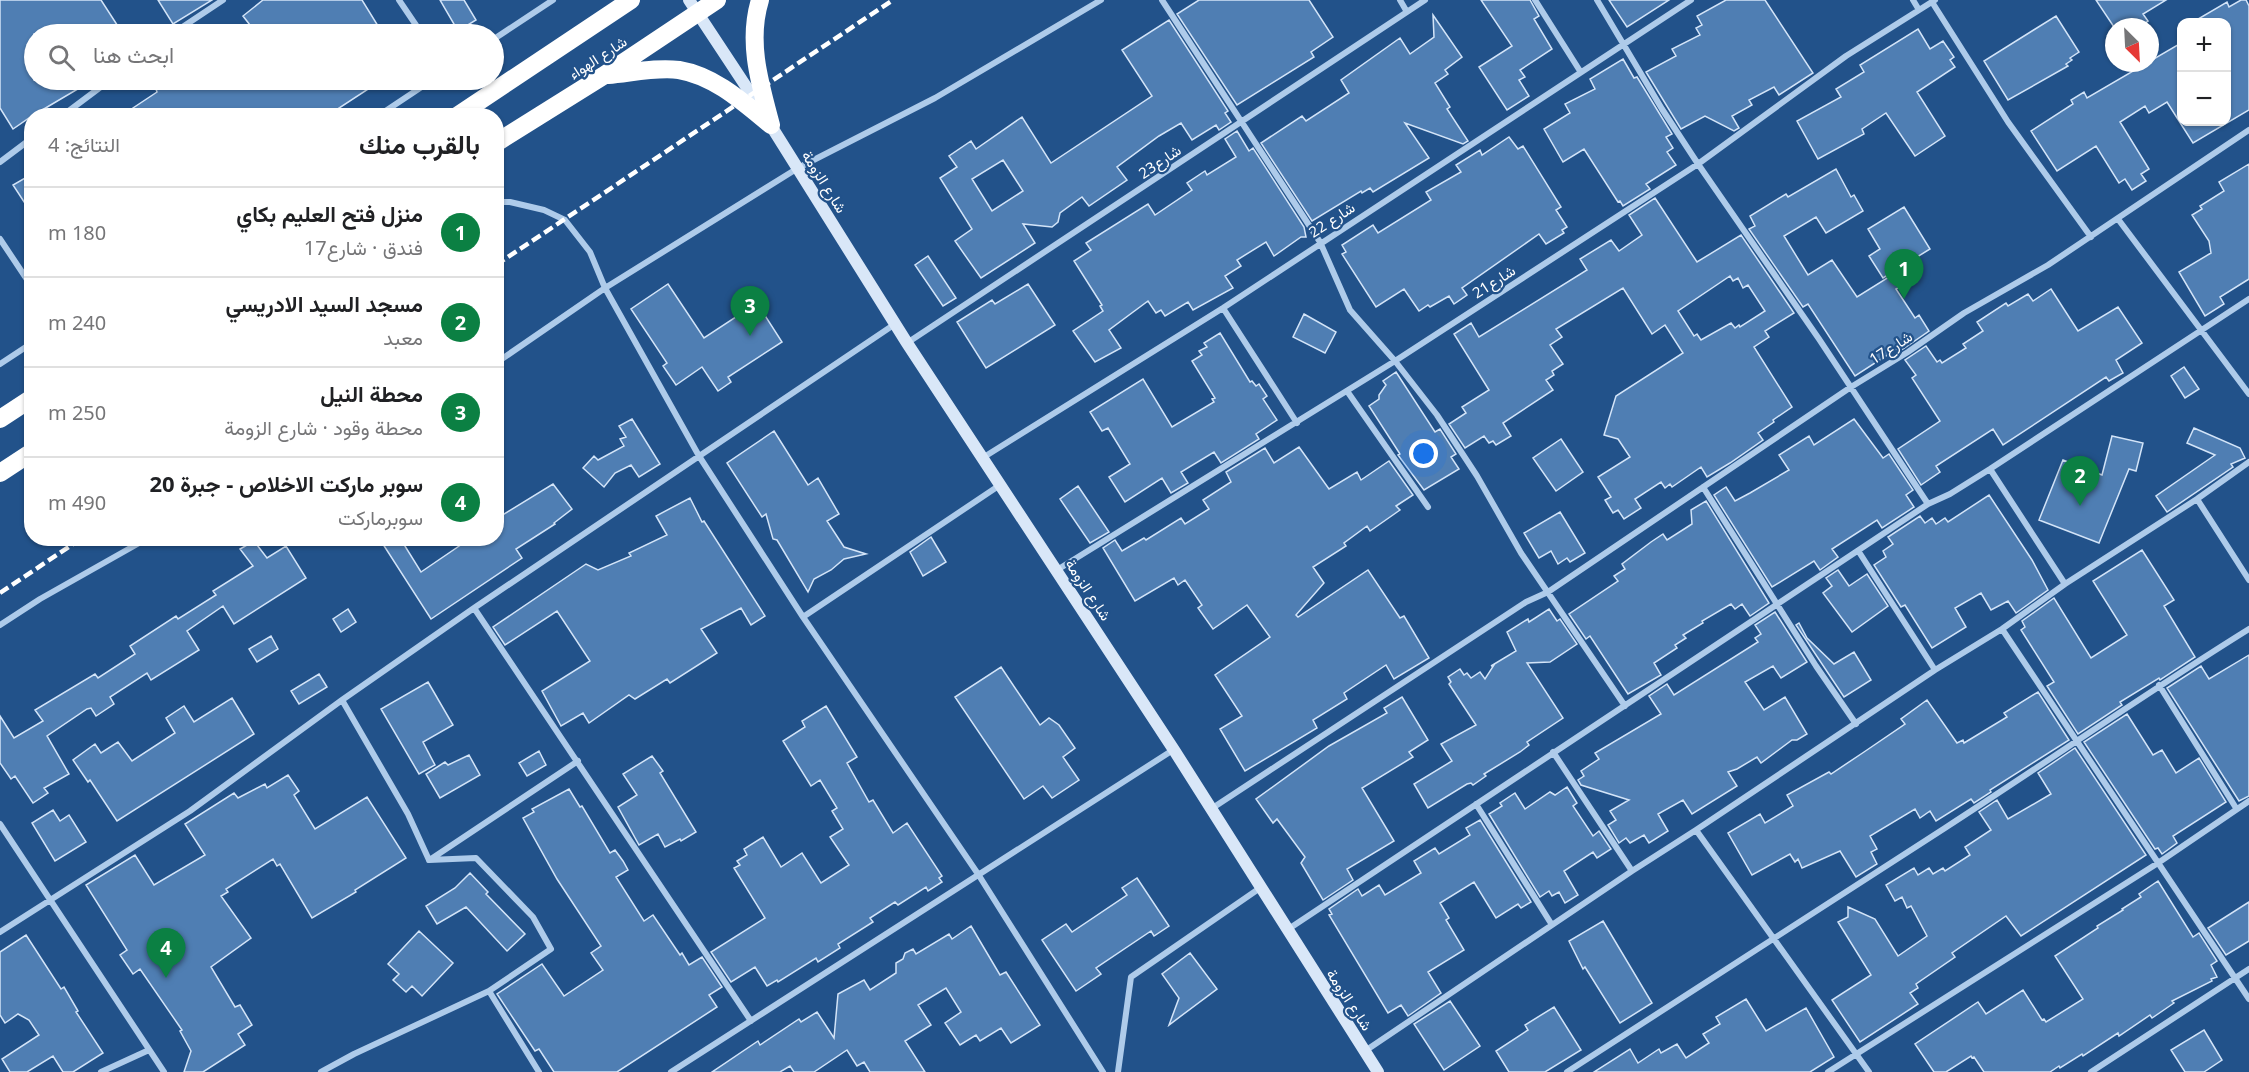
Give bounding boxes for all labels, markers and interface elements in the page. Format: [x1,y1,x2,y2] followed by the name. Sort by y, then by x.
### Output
[2105,18,2159,72] north arrow
[2177,18,2231,126] map controls
[2177,18,2231,72] button: +
[24,24,504,90] search box
[565,31,632,85] street label: شارع الهواء
[93,39,174,69] text: ابحث هنا
[45,41,78,74] icon: search
[2177,72,2231,126] button: −
[359,126,480,162] text: بالقرب منك
[48,131,120,158] text: النتائج: 4
[1134,140,1186,184] street label: شارع23
[796,147,852,218] street label: شارع الزومة
[1305,197,1360,243] street label: شارع 22
[236,198,423,228] text: منزل فتح العليم بكاي
[48,219,106,246] text: 180 m
[455,219,466,246] text: 1
[304,234,423,261] text: فندق · شارع17
[1884,250,1924,299] pin: 1
[1468,260,1520,304] street label: شارع21
[730,286,770,336] pin: 3
[226,288,423,318] text: مسجد السيد الادريسي
[48,309,106,336] text: 240 m
[455,309,466,336] text: 2
[383,324,423,351] text: معبد
[1865,326,1917,370] street label: شارع17
[320,378,423,408] text: محطة النيل
[48,399,106,426] text: 250 m
[455,399,466,426] text: 3
[224,414,423,441] text: محطة وقود · شارع الزومة
[1409,439,1438,468] your location
[2060,456,2100,506] pin: 2
[149,468,423,498] text: سوبر ماركت الاخلاص - جبرة 20
[48,489,106,516] text: 490 m
[455,489,466,516] text: 4
[338,504,423,531] text: سوبرماركت
[1060,555,1116,625] street label: شارع الزومة
[146,928,186,978] pin: 4
[1321,965,1377,1035] street label: شارع الزومة

